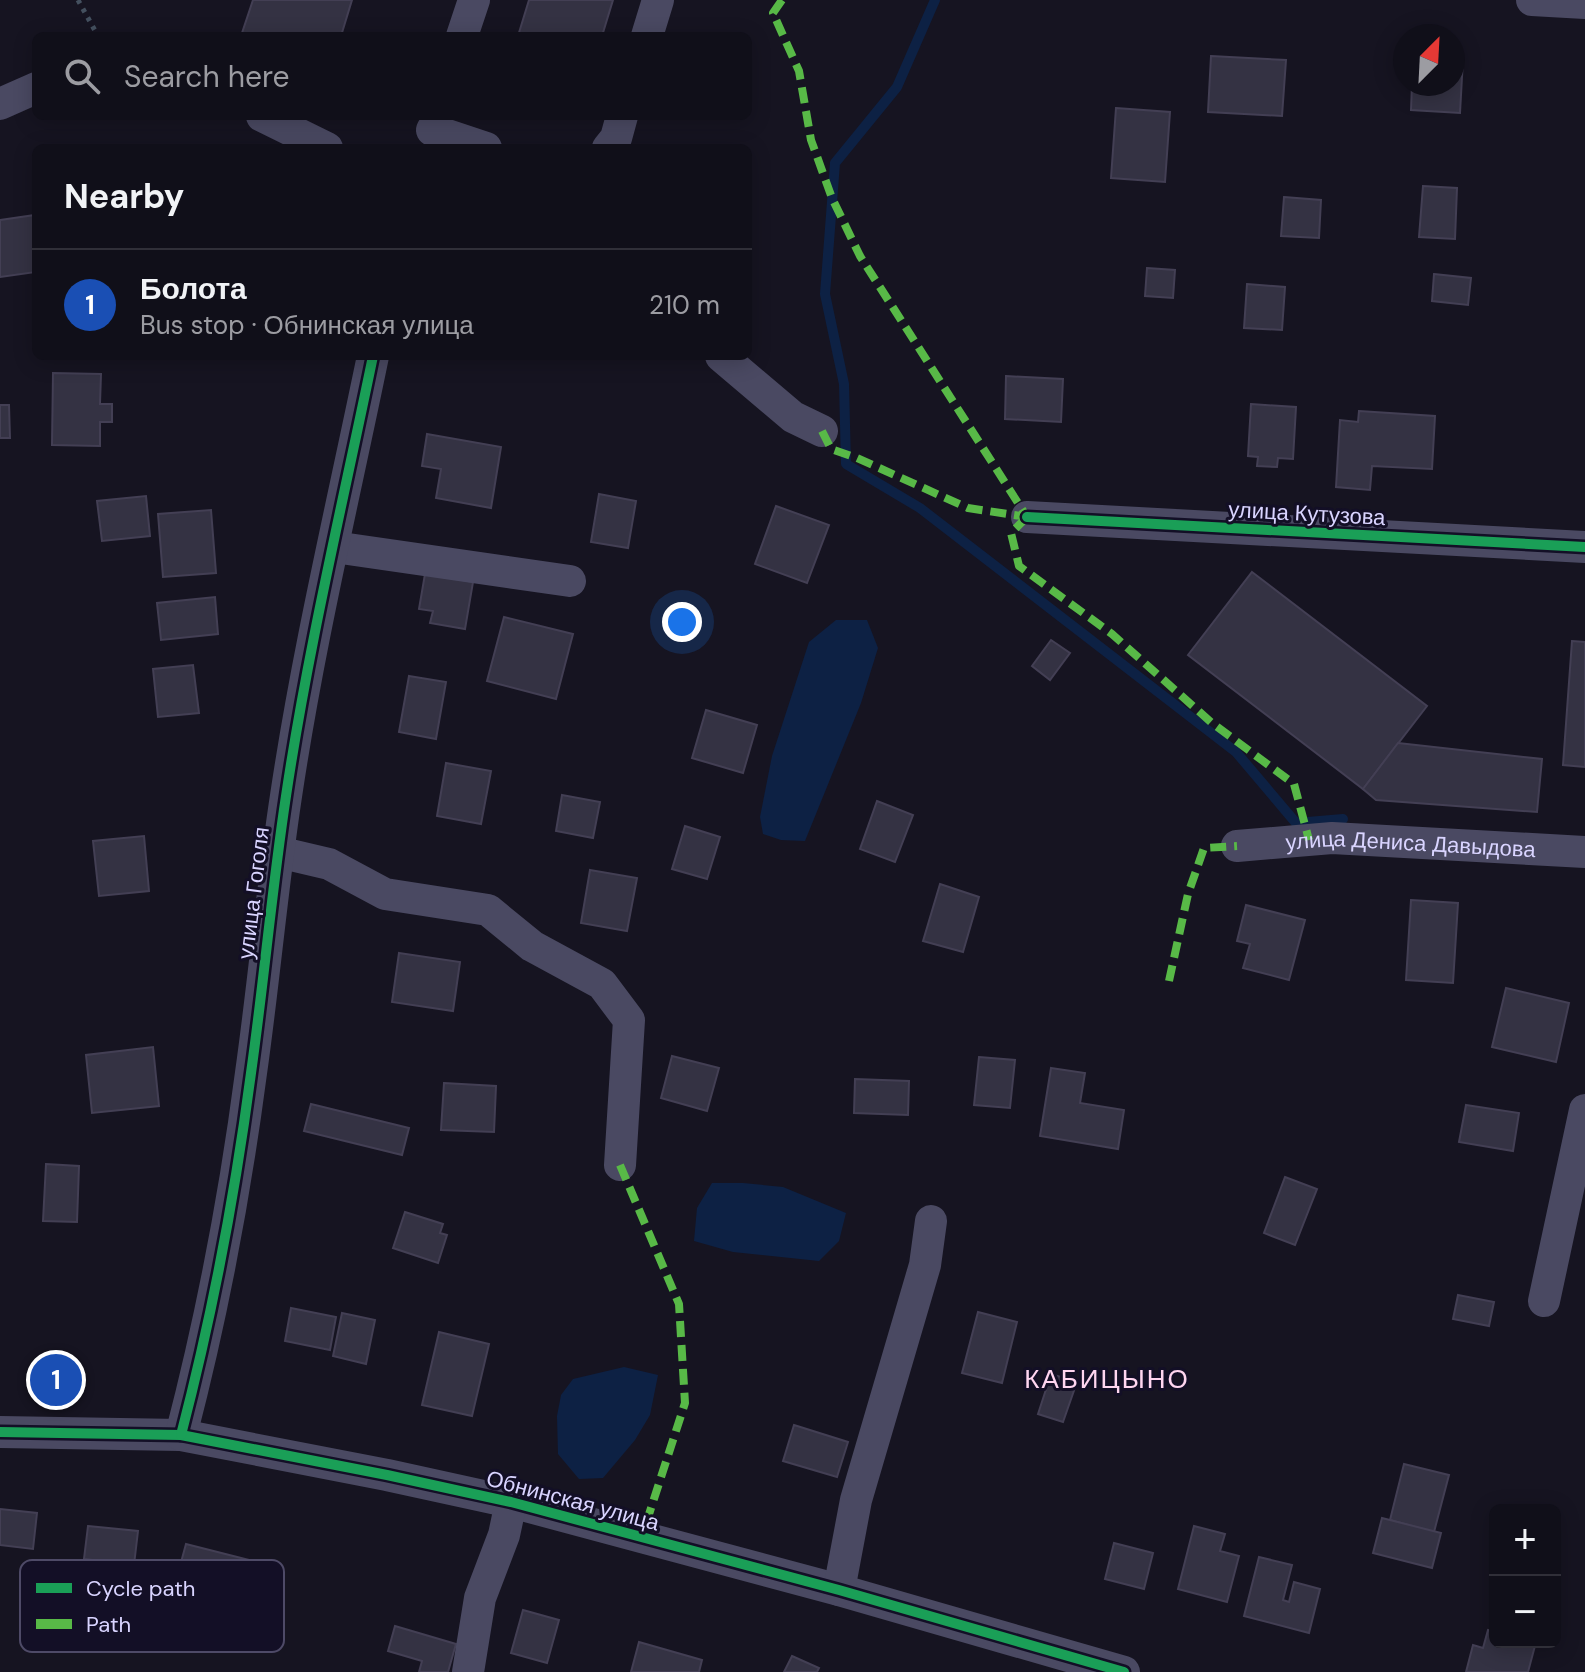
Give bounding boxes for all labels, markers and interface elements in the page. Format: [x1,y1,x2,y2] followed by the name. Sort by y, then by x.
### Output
[1393,24,1465,96] north arrow
[32,32,752,120] search box
[60,54,104,98] icon: search
[124,57,290,96] text: Search here
[64,174,184,219] text: Nearby
[140,269,247,308] text: Болота
[85,288,95,322] text: 1
[649,288,720,322] text: 210 m
[140,308,474,342] text: Bus stop · Обнинская улица
[1228,495,1387,532] street label: улица Кутузова
[662,602,702,642] your location
[1284,824,1537,864] street label: улица Дениса Давыдова
[231,825,276,961] street label: улица Гоголя
[30,1350,82,1410] pin: 1
[1024,1362,1190,1396] district label: КАБИЦЫНО
[483,1463,663,1538] street label: Обнинская улица
[1489,1504,1561,1648] map controls
[1489,1504,1561,1576] button: +
[20,1560,284,1652] legend
[86,1574,196,1603] text: Cycle path
[1489,1576,1561,1648] button: −
[86,1610,131,1639] text: Path

